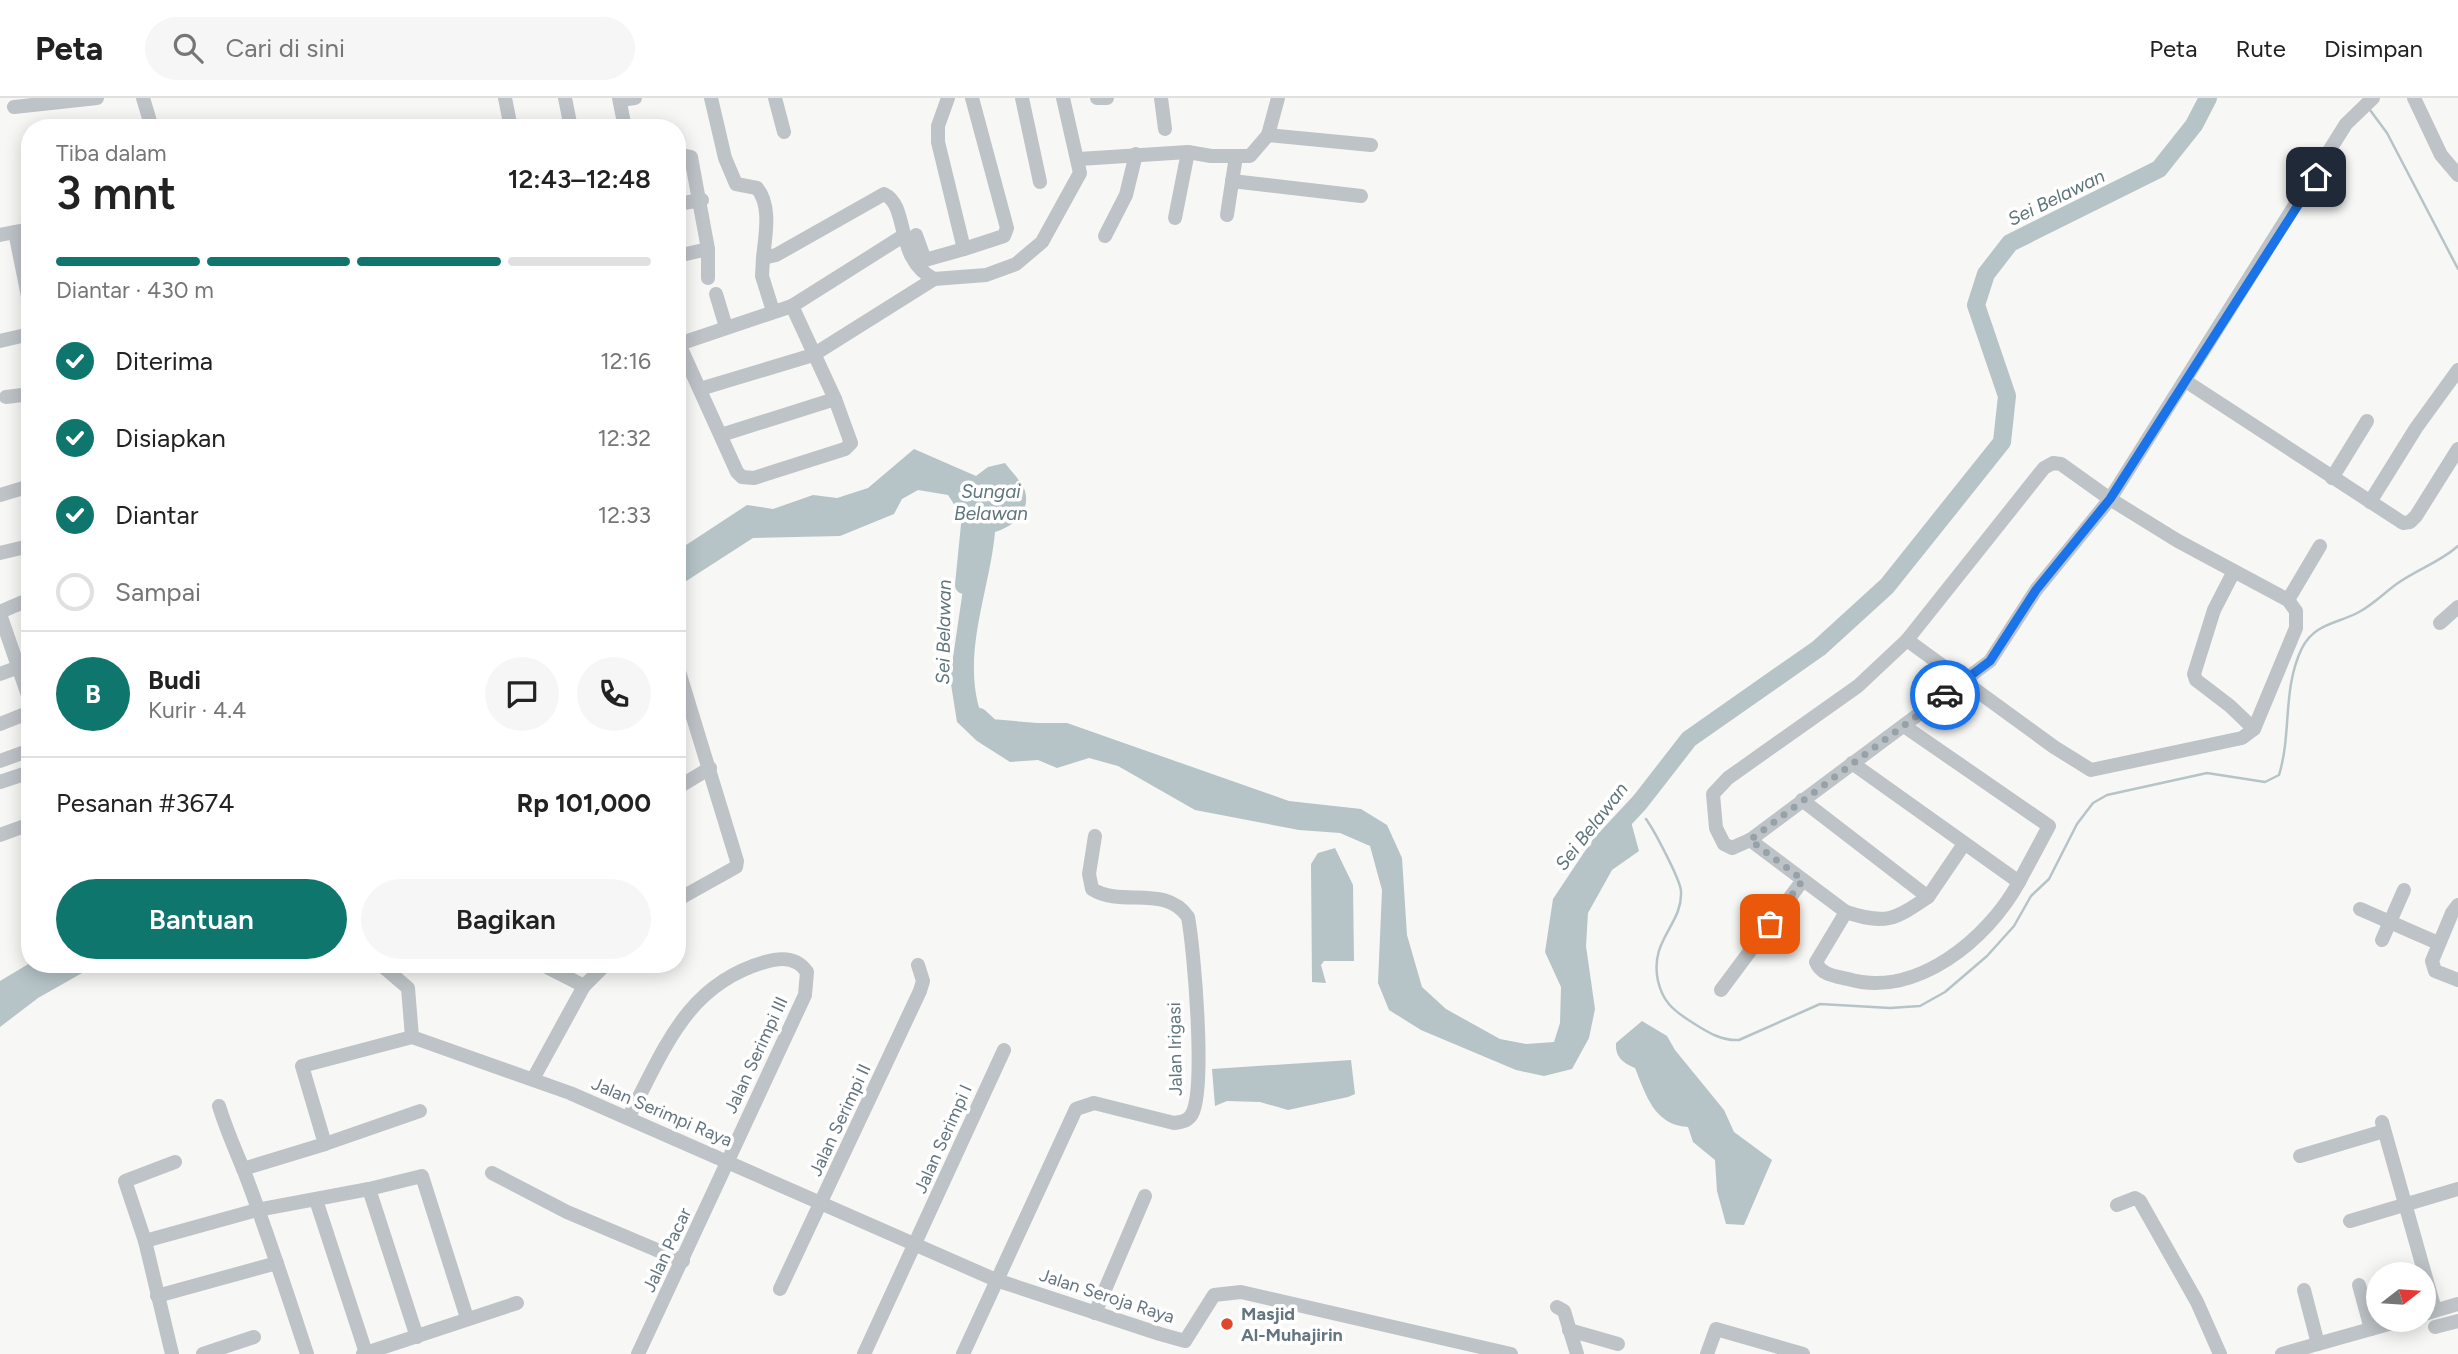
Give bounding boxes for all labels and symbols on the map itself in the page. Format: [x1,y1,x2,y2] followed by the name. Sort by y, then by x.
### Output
[2286,147,2346,207] pin
[2004,164,2109,231] water label: Sei Belawan
[954,480,1028,525] water label: Sungai Belawan
[931,579,956,685] water label: Sei Belawan
[1910,660,1980,730] courier
[1550,778,1633,875] water label: Sei Belawan
[1740,894,1800,954] pin
[719,993,793,1117] street label: Jalan Serimpi III
[1163,1002,1187,1096] street label: Jalan Irigasi
[804,1060,876,1180] street label: Jalan Serimpi II
[588,1072,736,1152] street label: Jalan Serimpi Raya
[909,1081,977,1197] street label: Jalan Serimpi I
[638,1204,696,1296] street label: Jalan Pacar
[2366,1262,2436,1332] north arrow
[1037,1264,1177,1328] street label: Jalan Seroja Raya
[1241,1303,1343,1346] place label: Masjid Al-Muhajirin
[1219,1316,1235,1332] marker: Masjid Al-Muhajirin

